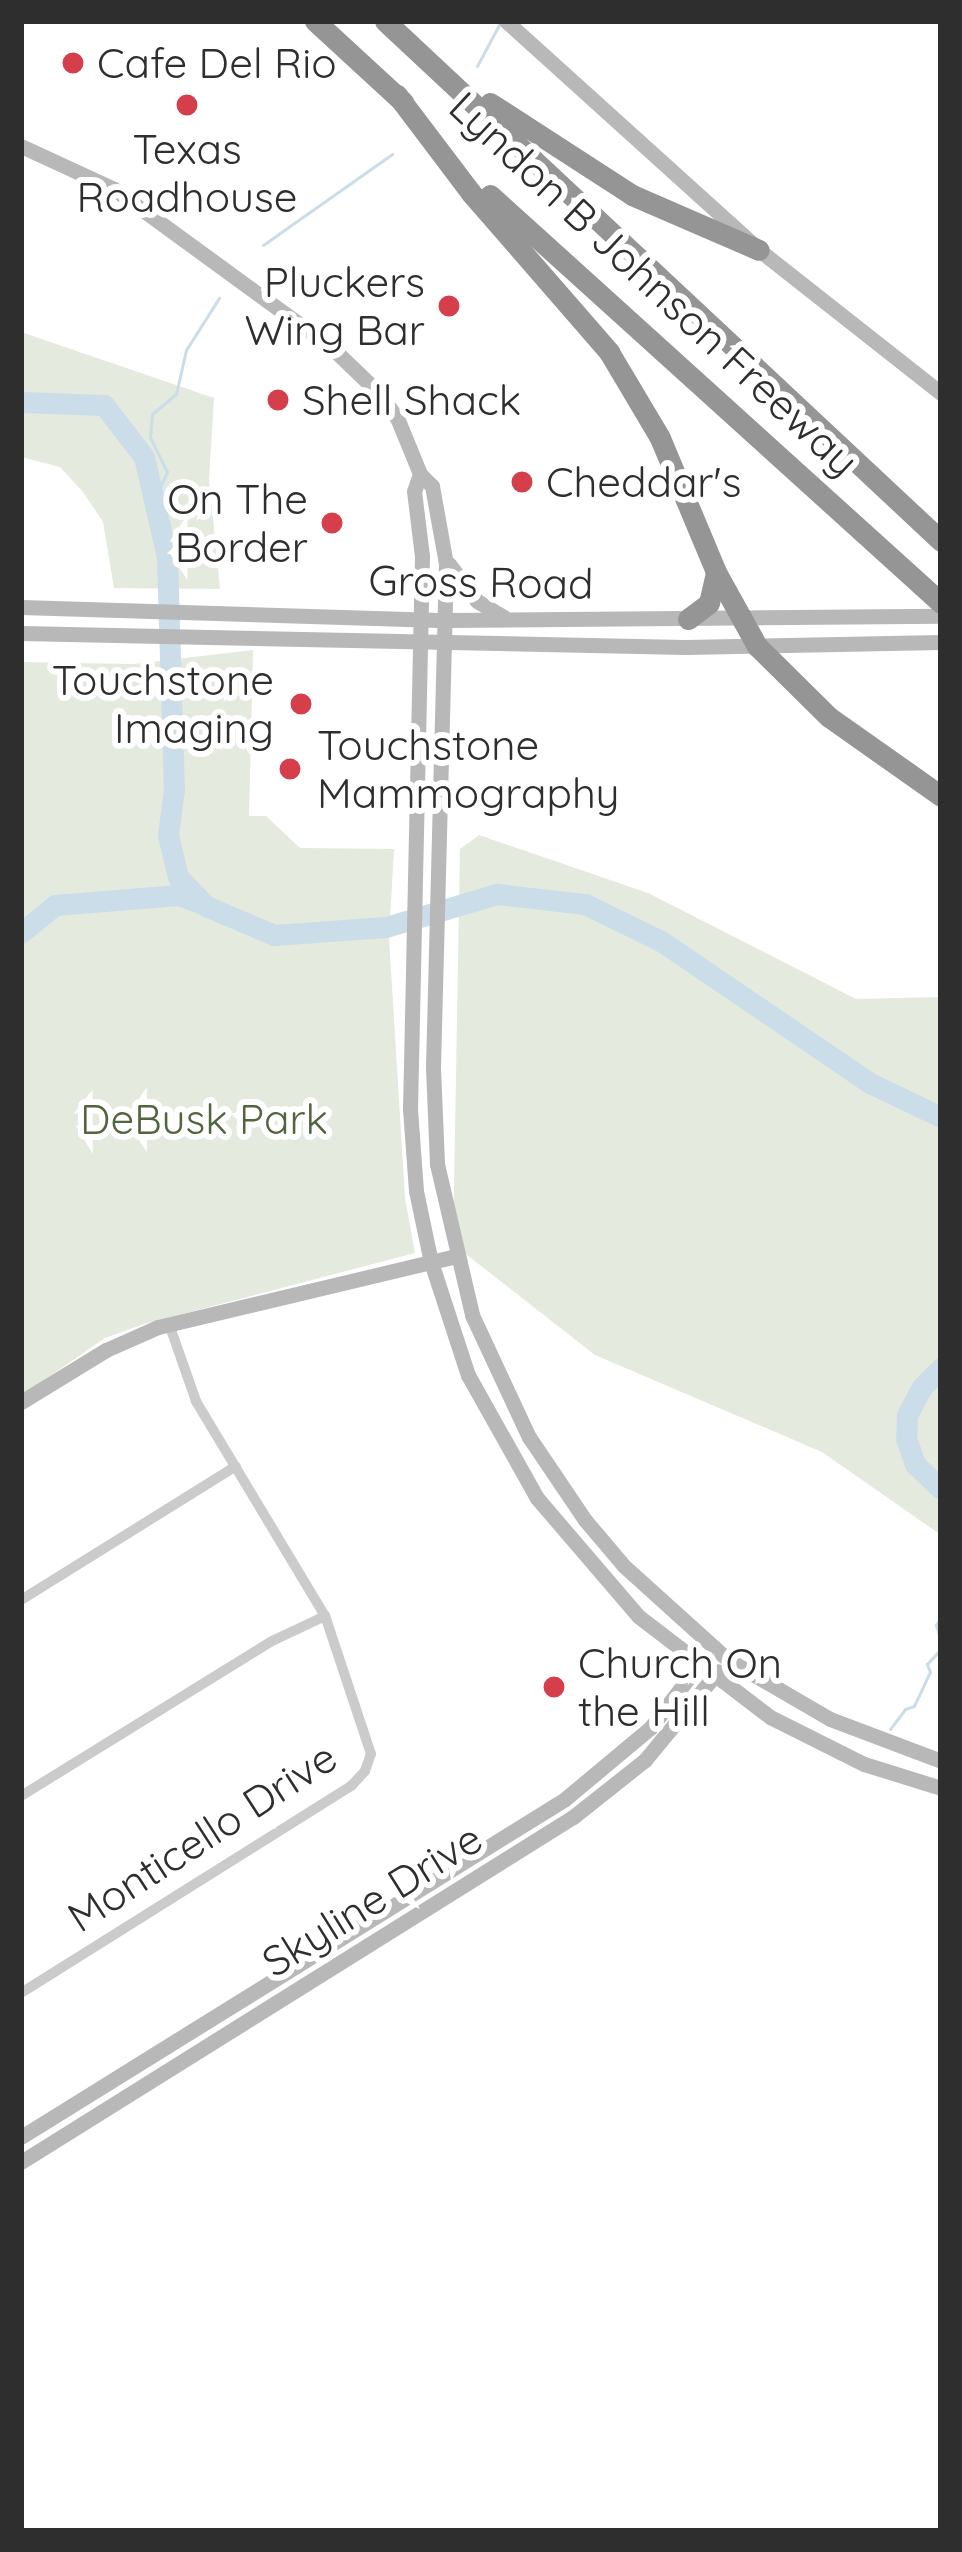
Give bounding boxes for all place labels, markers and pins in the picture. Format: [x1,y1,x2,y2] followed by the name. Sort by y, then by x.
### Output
[97,38,337,88] place label: Cafe Del Rio
[60,50,86,76] marker: Cafe Del Rio
[174,92,200,118] marker: Texas Roadhouse
[77,124,297,222] place label: Texas Roadhouse
[245,257,425,356] place label: Pluckers Wing Bar
[436,293,462,319] marker: Pluckers Wing Bar
[302,375,521,425] place label: Shell Shack
[265,387,291,413] marker: Shell Shack
[546,457,741,507] place label: Cheddar's
[509,469,535,495] marker: Cheddar's
[167,474,308,572] place label: On The Border
[319,510,345,536] marker: On The Border
[52,655,274,754] place label: Touchstone Imaging
[285,688,317,720] marker: Touchstone Imaging
[317,720,619,819] place label: Touchstone Mammography
[274,753,306,785] marker: Touchstone Mammography
[578,1638,782,1736] place label: Church On the Hill
[541,1674,567,1700] marker: Church On the Hill

